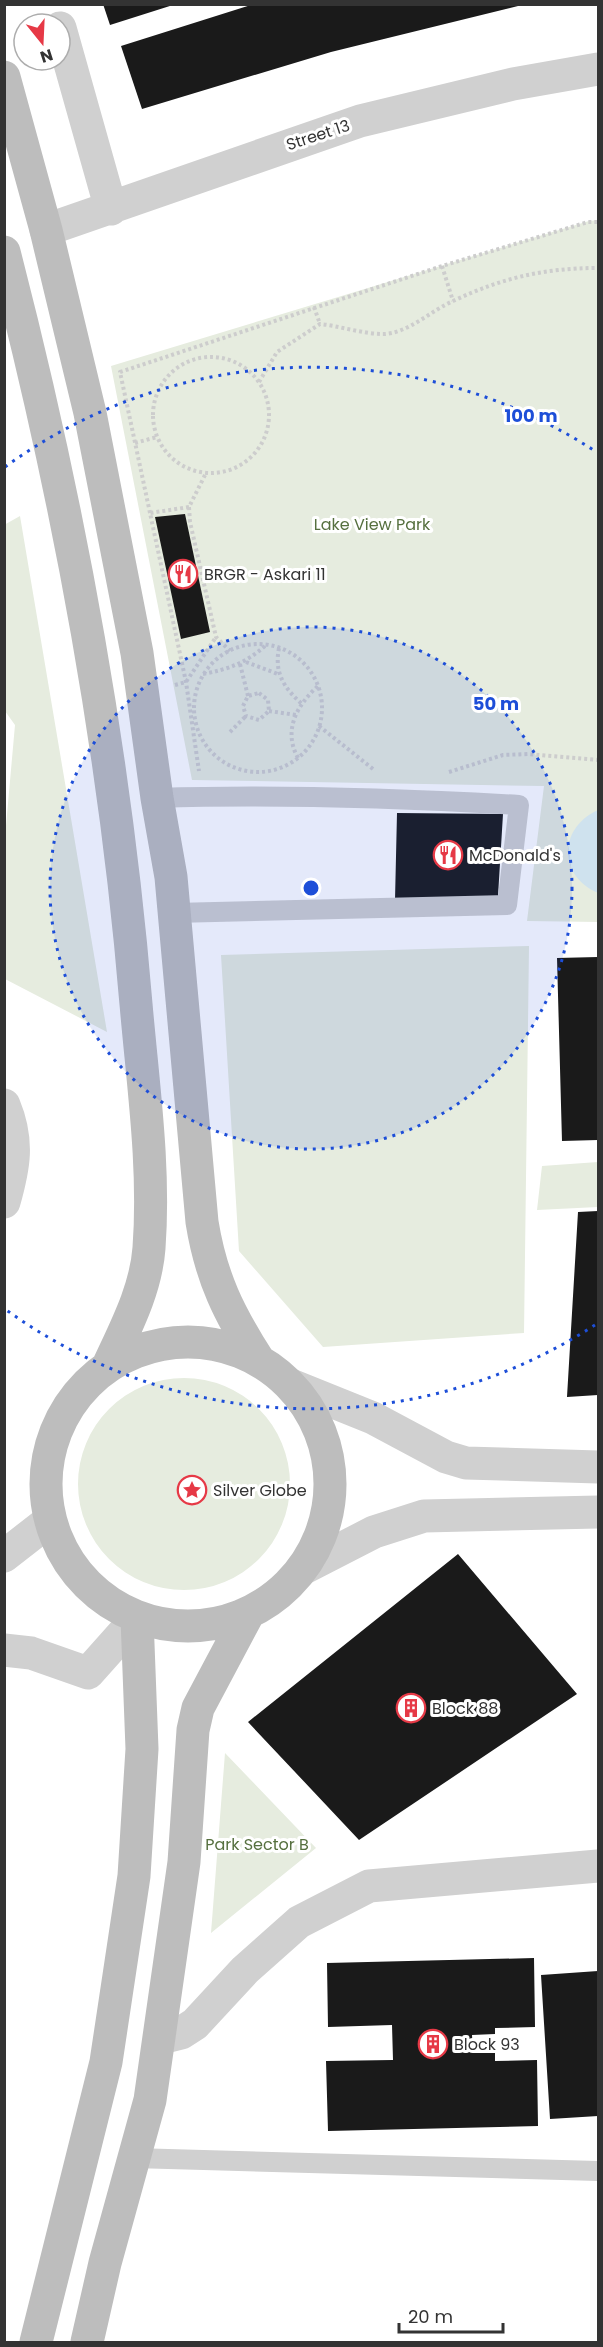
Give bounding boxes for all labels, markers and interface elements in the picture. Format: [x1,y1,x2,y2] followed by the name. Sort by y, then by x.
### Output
[12,12,72,72] north arrow
[37,43,56,69] text: N
[283,114,353,156] street label: Street 13
[504,403,558,428] text: 100 m
[314,513,431,536] park label: Lake View Park
[167,558,199,590] restaurant icon: BRGR - Askari 11
[204,563,326,586] place label: BRGR - Askari 11
[473,691,519,716] text: 50 m
[432,839,464,871] restaurant icon: McDonald's
[469,844,561,867] place label: McDonald's
[301,878,321,898] centre of rings
[176,1474,208,1506] place icon: Silver Globe
[213,1479,307,1502] place label: Silver Globe
[395,1692,427,1724] building icon: Block 88
[432,1697,498,1720] place label: Block 88
[205,1833,309,1856] park label: Park Sector B
[417,2028,449,2060] building icon: Block 93
[454,2033,520,2056] place label: Block 93
[399,2296,502,2334] scale bar
[408,2304,453,2329] text: 20 m

